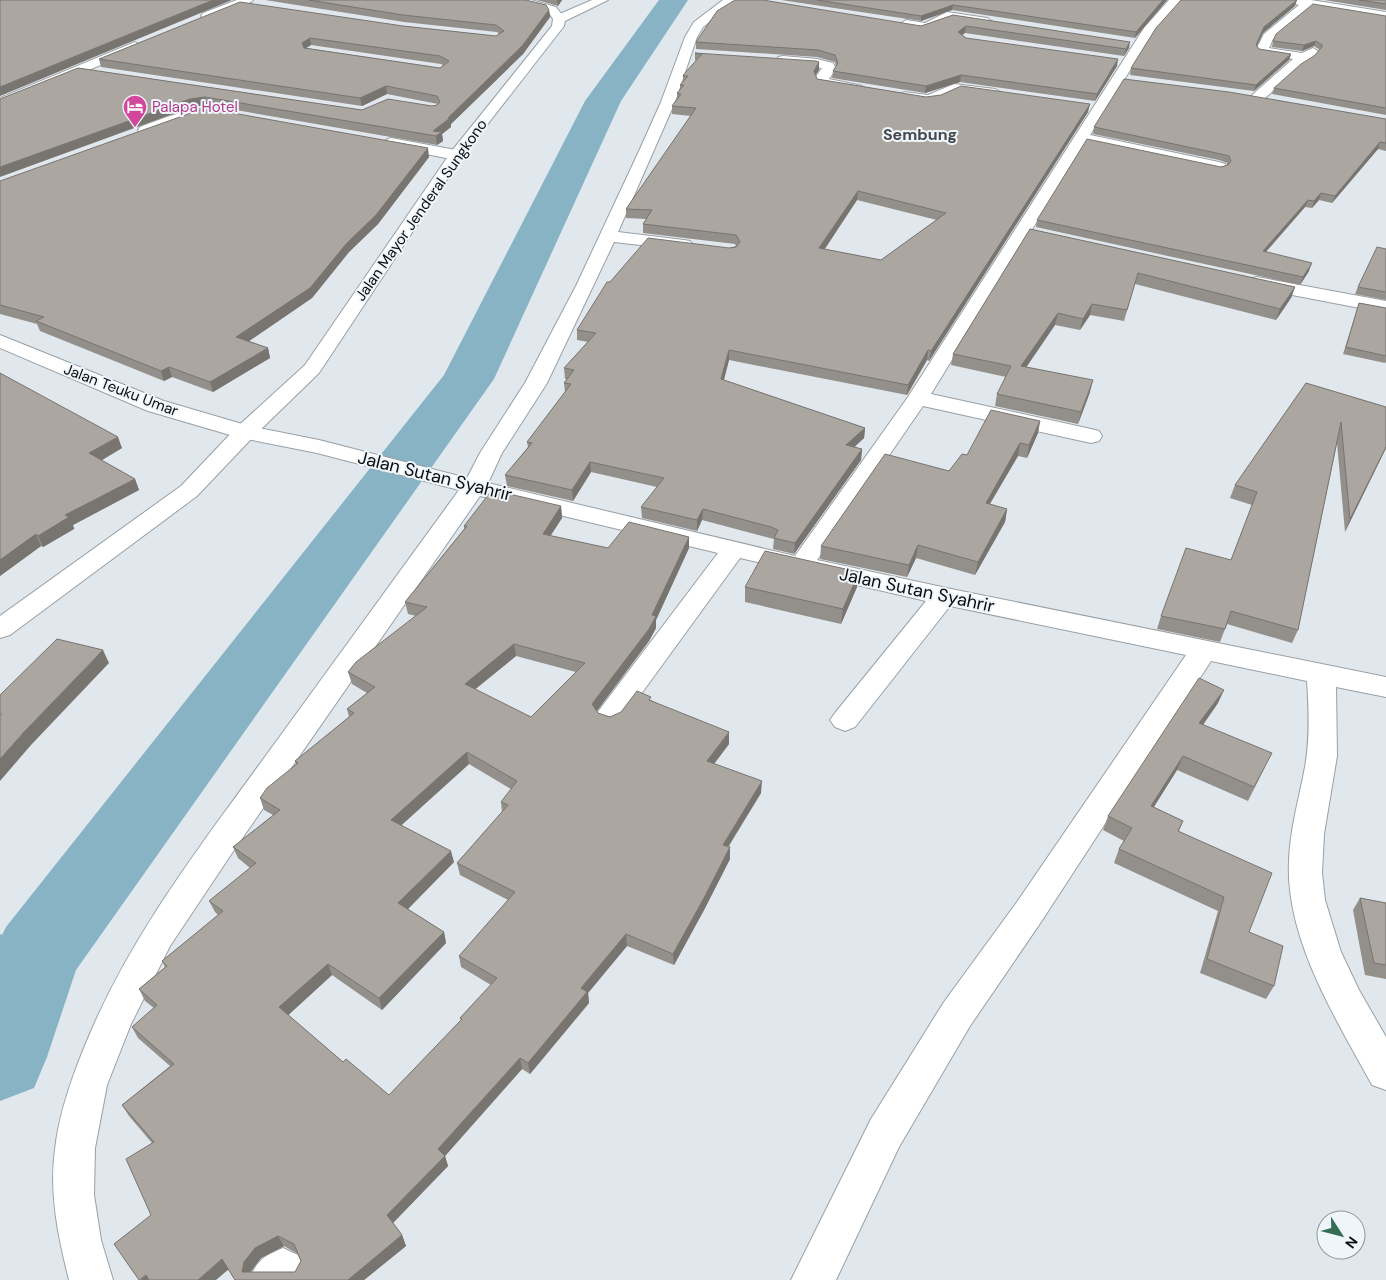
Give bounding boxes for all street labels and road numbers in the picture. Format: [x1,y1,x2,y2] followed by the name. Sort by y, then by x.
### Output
[350,115,492,305] street label: Jalan Mayor Jenderal Sungkono
[61,359,181,421] street label: Jalan Teuku Umar
[355,445,515,507] street label: Jalan Sutan Syahrir
[837,562,997,618] street label: Jalan Sutan Syahrir

